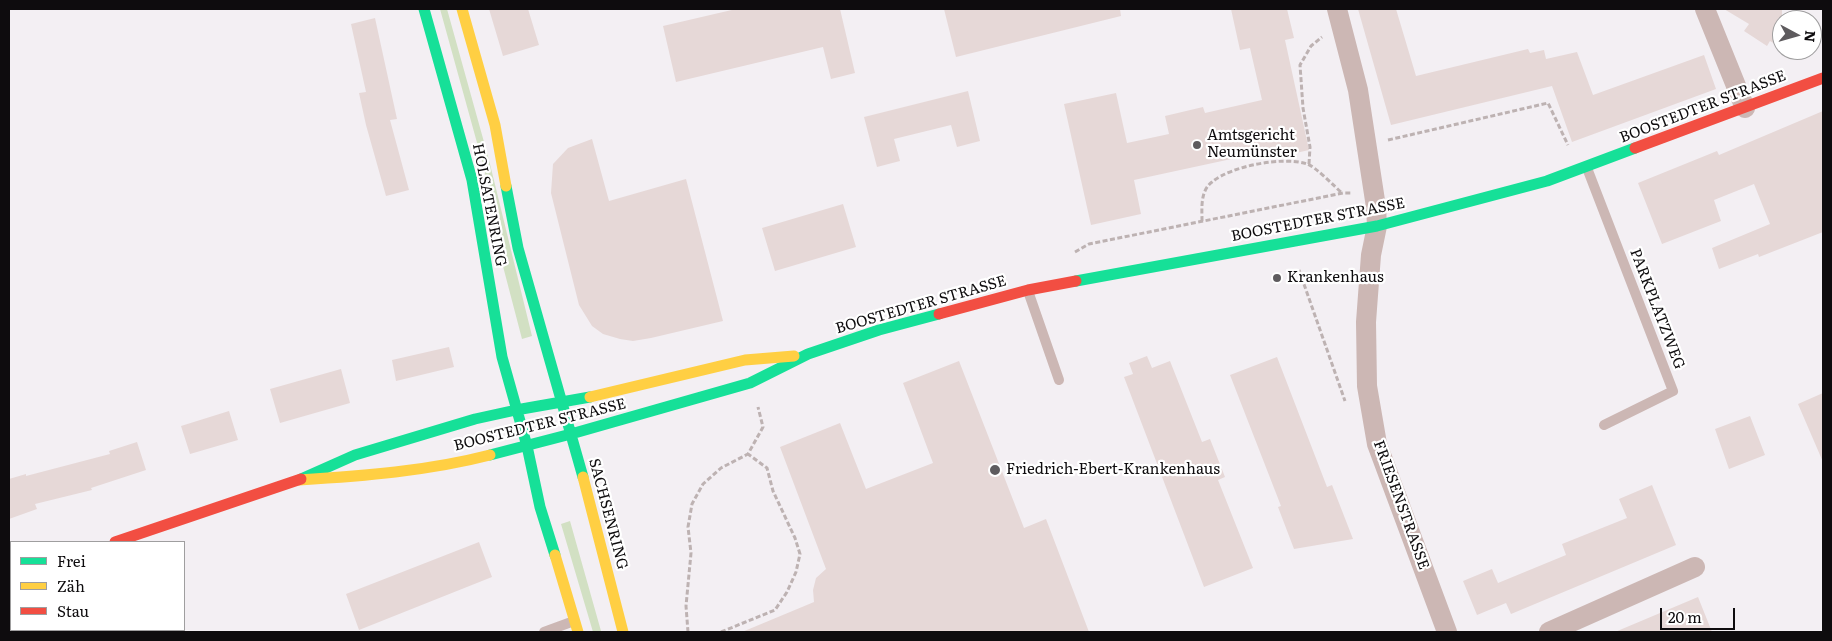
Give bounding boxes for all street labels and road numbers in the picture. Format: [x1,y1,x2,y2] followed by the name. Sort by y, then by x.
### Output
[1617,67,1789,147] street label: BOOSTEDTER STRASSE
[468,142,510,268] street label: HOLSATENRING
[1230,194,1406,246] street label: BOOSTEDTER STRASSE
[1626,246,1688,372] street label: PARKPLATZWEG
[834,272,1008,338] street label: BOOSTEDTER STRASSE
[452,395,628,455] street label: BOOSTEDTER STRASSE
[1369,438,1433,572] street label: FRIESENSTRASSE
[585,457,631,571] street label: SACHSENRING

